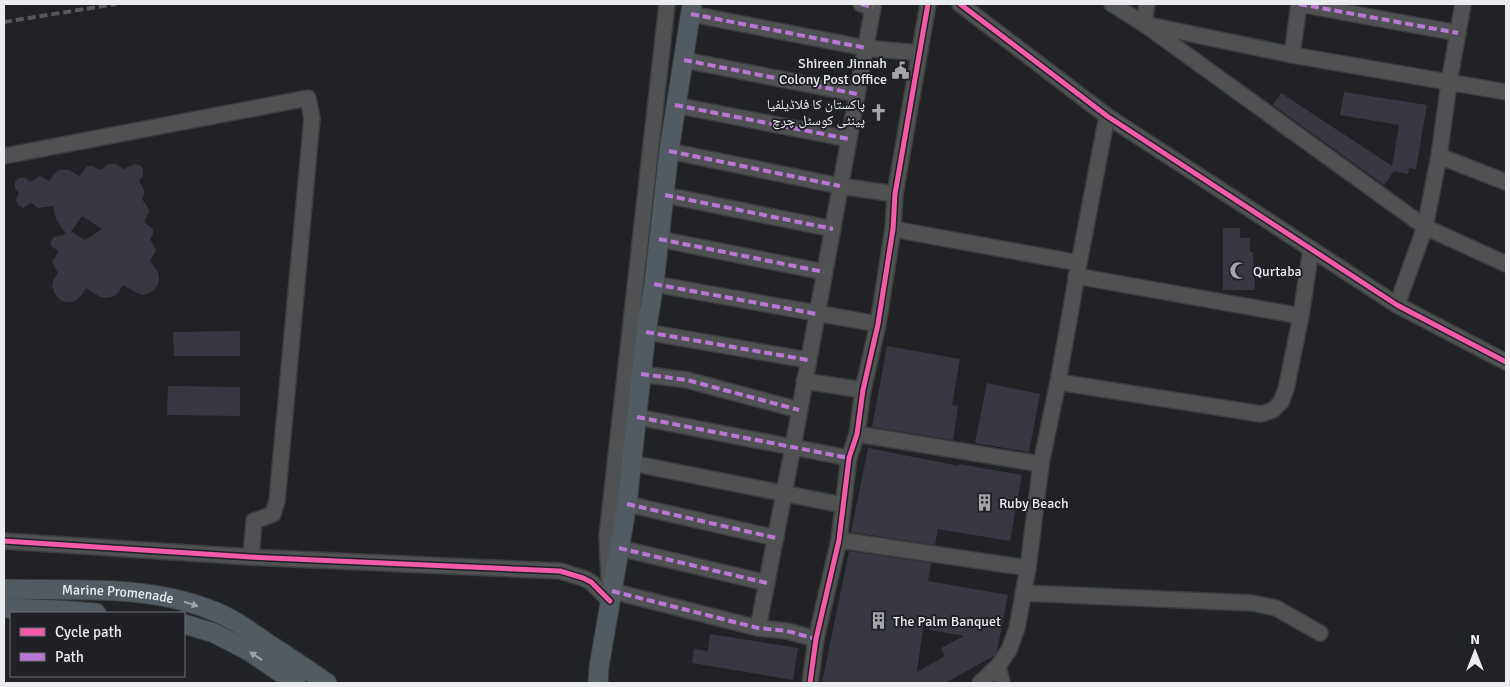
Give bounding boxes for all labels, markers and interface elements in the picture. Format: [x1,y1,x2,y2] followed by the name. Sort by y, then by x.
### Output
[779,55,887,88] place label: Shireen Jinnah Colony Post Office
[891,61,911,81] public building icon: Shireen Jinnah Colony Post Office
[767,96,865,130] place label: پاکستان کا فلاڈیلفیا پینٹی کوسٹل چرچ
[869,102,889,122] church icon: پاکستان کا فلاڈیلفیا پینٹی کوسٹل چرچ
[1229,261,1249,281] mosque icon: Qurtaba
[1253,263,1302,280] place label: Qurtaba
[975,493,995,513] building icon: Ruby Beach
[999,495,1069,512] place label: Ruby Beach
[62,581,175,607] street label: Marine Promenade
[184,600,199,608] one-way arrow
[869,611,889,631] building icon: The Palm Banquet
[10,612,185,677] legend
[893,613,1001,630] place label: The Palm Banquet
[55,623,122,641] text: Cycle path
[1450,627,1500,677] north arrow
[1470,631,1480,648] text: N
[55,648,84,666] text: Path
[249,651,262,661] one-way arrow

